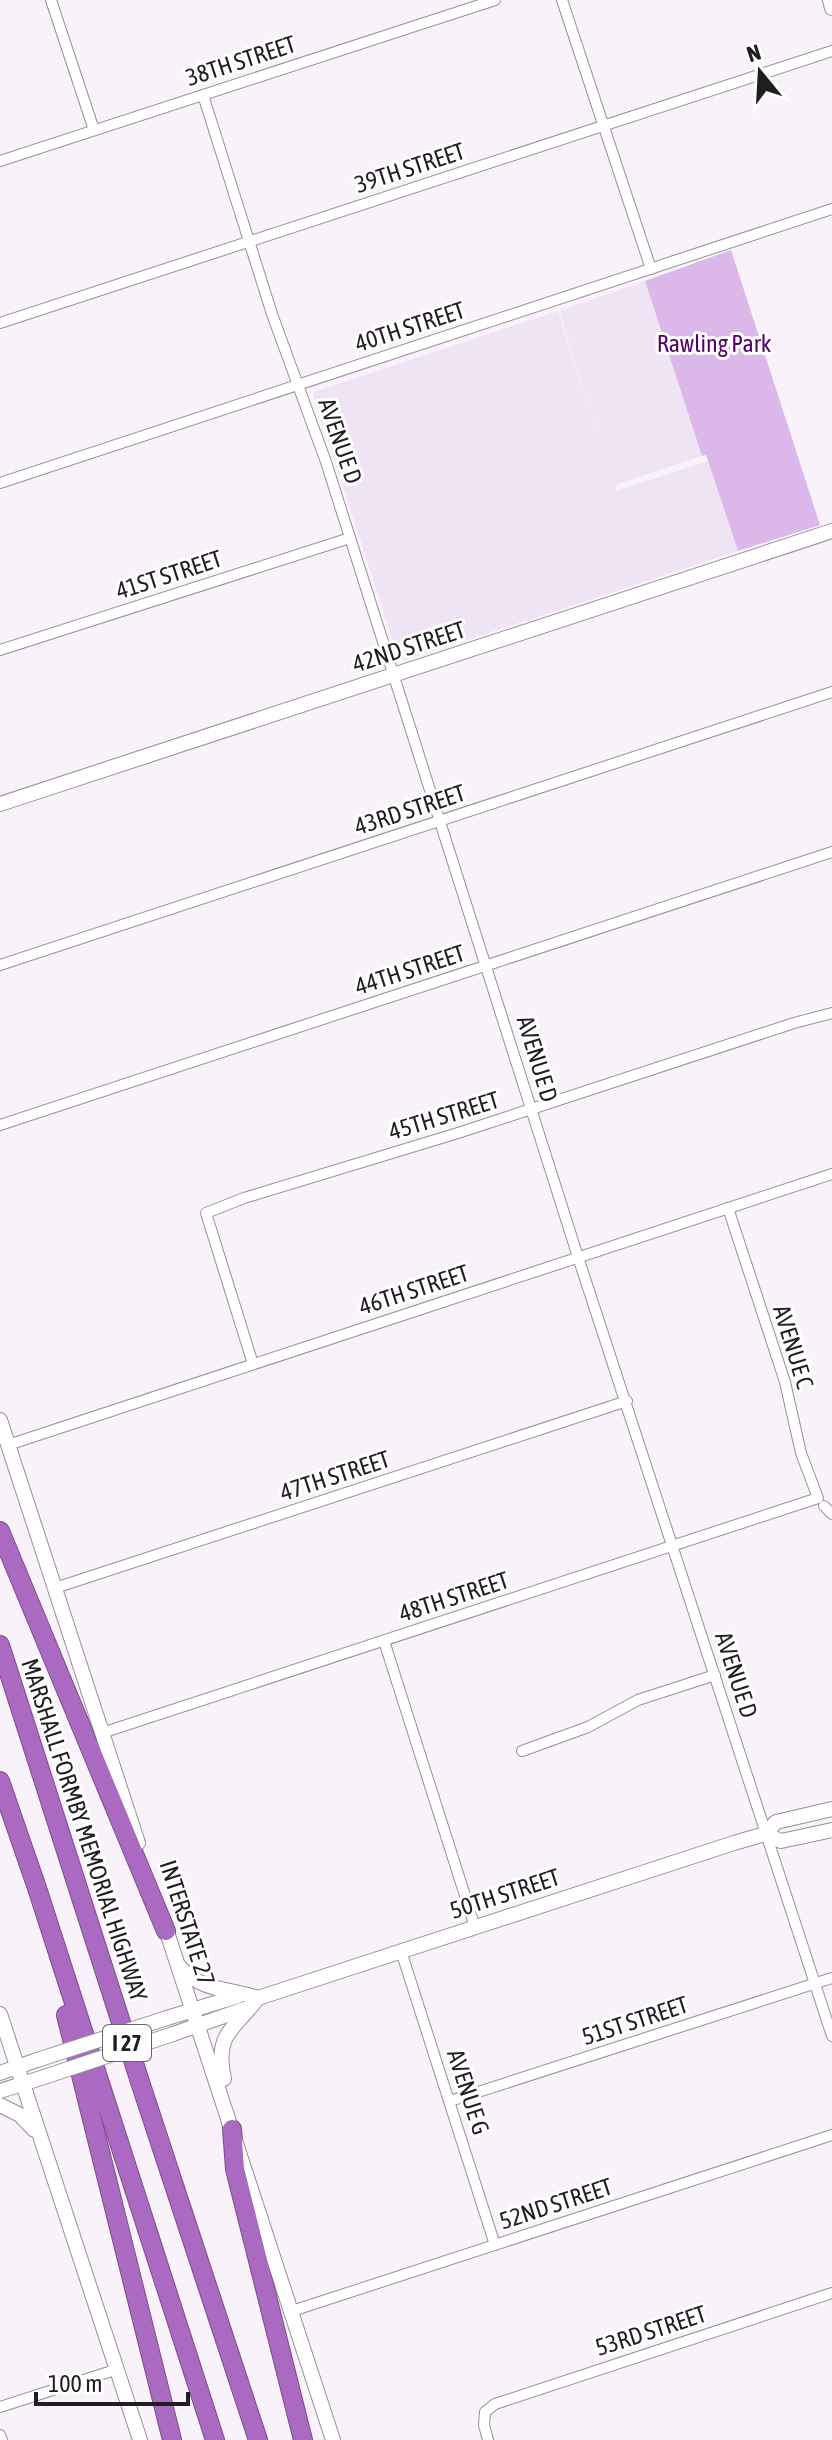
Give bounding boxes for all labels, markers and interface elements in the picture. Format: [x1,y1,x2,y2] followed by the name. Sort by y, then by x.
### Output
[182,30,300,91] street label: 38TH STREET
[720,32,800,112] north arrow
[744,39,764,67] text: N
[351,137,469,198] street label: 39TH STREET
[351,296,469,357] street label: 40TH STREET
[657,330,772,357] park label: Rawling Park
[313,395,368,487] street label: AVENUE D
[112,545,226,604] street label: 41ST STREET
[349,615,469,677] street label: 42ND STREET
[351,779,469,840] street label: 43RD STREET
[351,939,469,1000] street label: 44TH STREET
[512,1013,563,1105] street label: AVENUE D
[385,1086,503,1145] street label: 45TH STREET
[355,1259,473,1320] street label: 46TH STREET
[768,1302,819,1392] street label: AVENUE C
[276,1445,394,1506] street label: 47TH STREET
[395,1566,513,1627] street label: 48TH STREET
[710,1629,763,1721] street label: AVENUE D
[16,1655,153,2005] street label: MARSHALL FORMBY MEMORIAL HIGHWAY
[155,1857,220,1989] street label: INTERSTATE 27
[446,1863,564,1924] street label: 50TH STREET
[578,1991,692,2050] street label: 51ST STREET
[103,2025,151,2061] road number: I 27
[442,2046,495,2138] street label: AVENUE G
[496,2172,616,2234] street label: 52ND STREET
[592,2300,710,2361] street label: 53RD STREET
[36,2356,188,2406] scale bar
[48,2370,102,2397] text: 100 m

